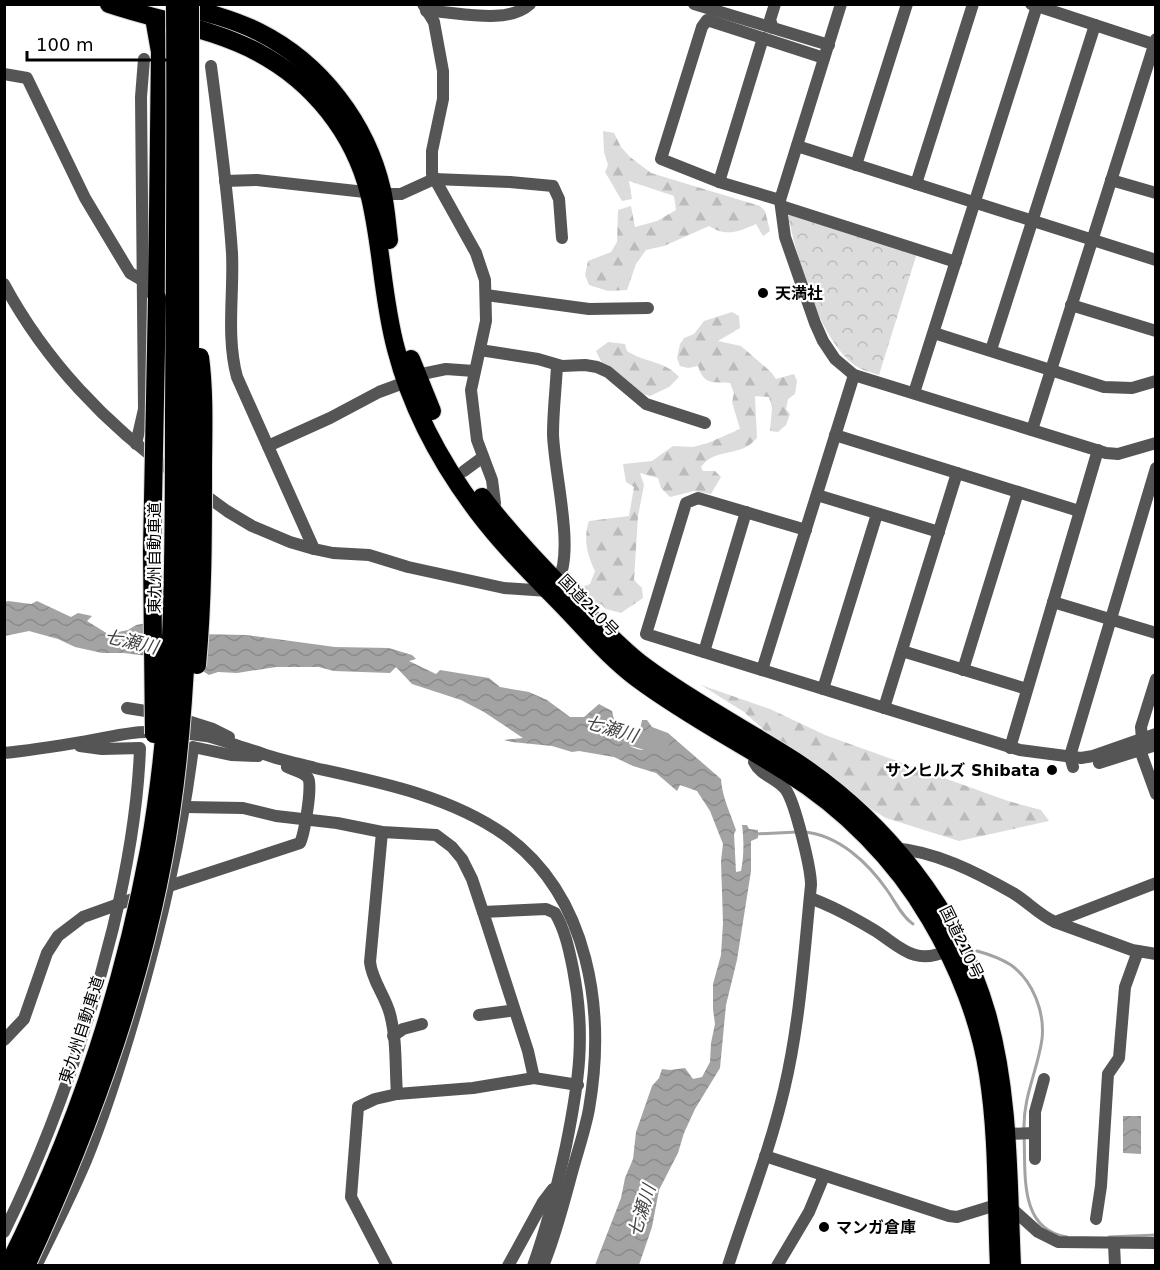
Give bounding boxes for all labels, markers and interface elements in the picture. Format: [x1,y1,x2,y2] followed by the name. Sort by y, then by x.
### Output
[27,24,182,62] scale bar
[36,34,94,55] text: 100 m
[775,284,823,303] place label: 天満社
[756,286,770,300] marker: 天満社
[145,502,164,614] street label: 東九州自動車道
[555,570,623,640] street label: 国道210号
[102,625,162,658] water label: 七瀬川
[582,711,642,747] water label: 七瀬川
[885,761,1040,780] place label: サンヒルズ Shibata
[1045,763,1059,777] marker: サンヒルズ Shibata
[936,903,987,982] street label: 国道210号
[55,974,108,1086] street label: 東九州自動車道
[624,1180,660,1240] water label: 七瀬川
[836,1218,916,1237] place label: マンガ倉庫
[817,1220,831,1234] marker: マンガ倉庫

